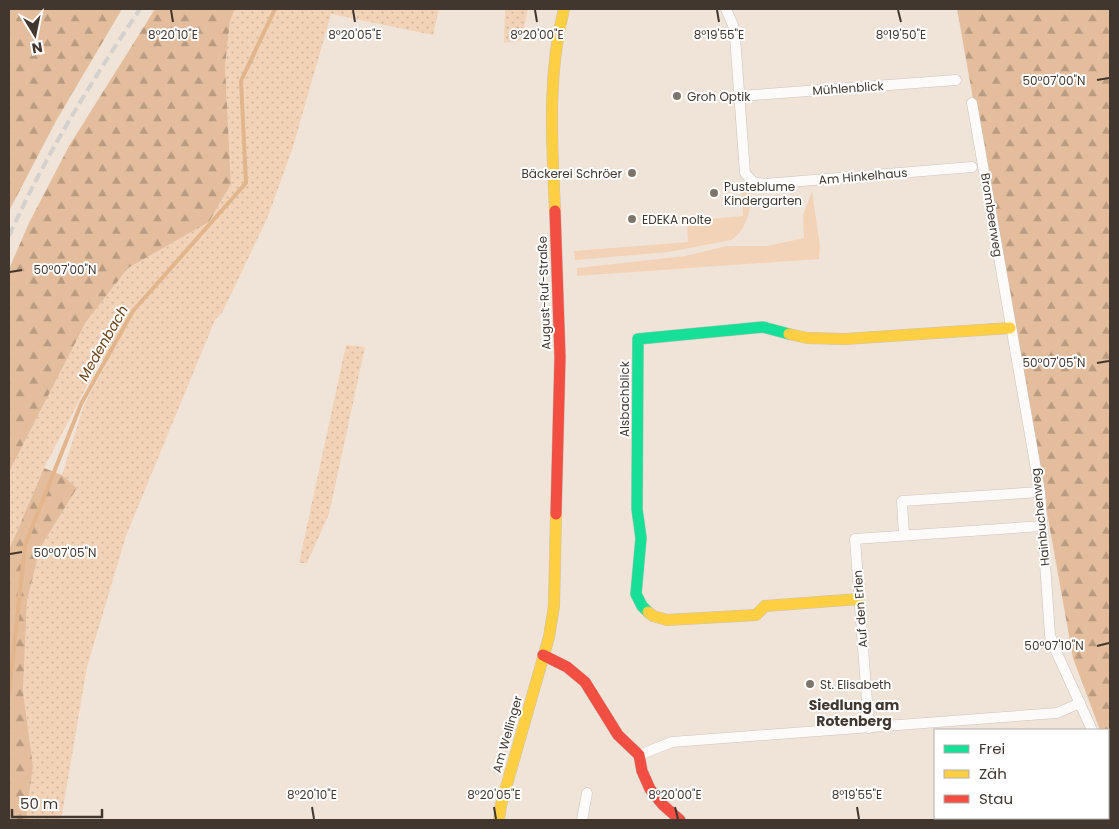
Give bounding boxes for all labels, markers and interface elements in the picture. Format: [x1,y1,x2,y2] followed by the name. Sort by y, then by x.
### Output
[10,10,60,60] north arrow
[148,26,198,43] text: 8°20'10"E
[328,26,382,43] text: 8°20'05"E
[510,26,564,43] text: 8°20'00"E
[694,26,744,43] text: 8°19'55"E
[876,26,926,43] text: 8°19'50"E
[30,37,44,59] text: N
[1022,72,1086,89] text: 50°07'00"N
[812,77,885,99] street label: Mühlenblick
[687,88,751,105] place label: Groh Optik
[671,90,683,102] marker: Groh Optik
[818,164,908,188] street label: Am Hinkelhaus
[521,165,623,182] place label: Bäckerei Schröer
[626,167,638,179] marker: Bäckerei Schröer
[977,172,1007,258] street label: Brombeerweg
[724,178,802,209] place label: Pusteblume Kindergarten
[708,187,720,199] marker: Pusteblume Kindergarten
[642,211,711,228] place label: EDEKA nolte
[626,213,638,225] marker: EDEKA nolte
[534,236,554,350] street label: August-Ruf-Straße
[33,261,97,278] text: 50°07'00"N
[73,302,133,384] water label: Medenbach
[1022,354,1086,371] text: 50°07'05"N
[616,360,633,437] street label: Alsbachblick
[1026,467,1054,567] street label: Hainbuchenweg
[33,544,97,561] text: 50°07'05"N
[849,569,871,649] street label: Auf den Erlen
[1024,637,1084,654] text: 50°07'10"N
[820,676,891,693] place label: St. Elisabeth
[804,678,816,690] marker: St. Elisabeth
[488,693,526,774] street label: Am Wellinger
[809,695,900,731] district label: Siedlung am Rotenberg
[934,729,1109,819] legend
[979,738,1005,759] text: Frei
[979,763,1007,784] text: Zäh
[12,786,102,818] scale bar
[287,786,337,803] text: 8°20'10"E
[467,786,521,803] text: 8°20'05"E
[648,786,702,803] text: 8°20'00"E
[832,786,882,803] text: 8°19'55"E
[979,788,1013,809] text: Stau
[20,793,58,814] text: 50 m

